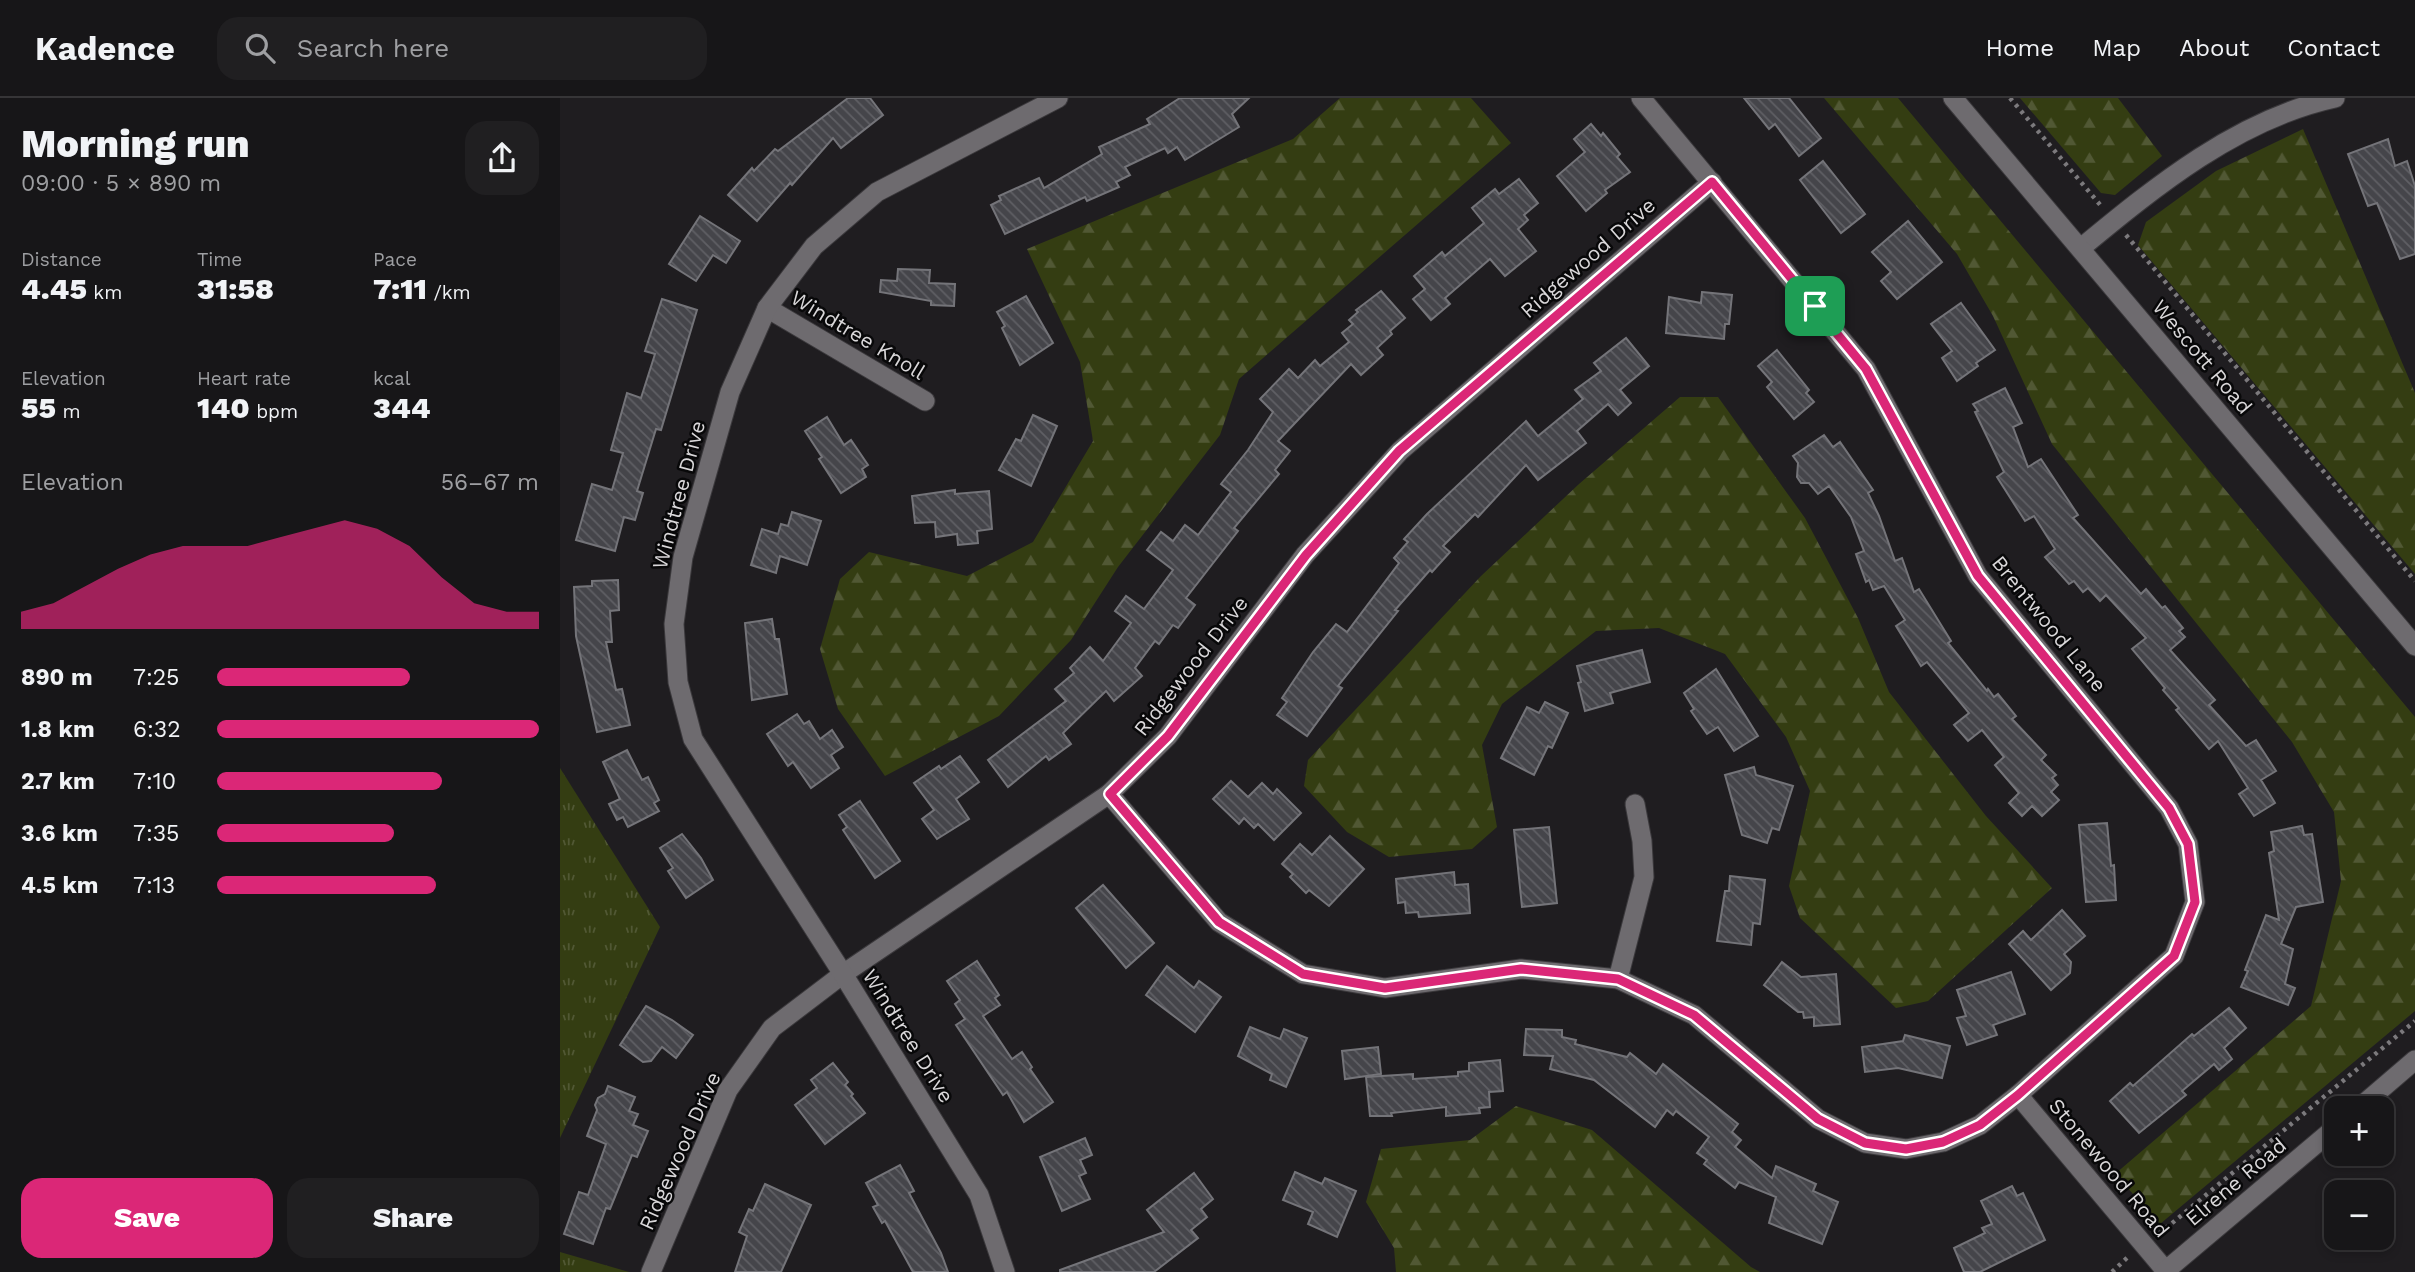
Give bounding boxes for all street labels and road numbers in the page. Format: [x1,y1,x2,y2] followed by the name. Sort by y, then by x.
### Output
[1515,192,1660,323] street label: Ridgewood Drive
[786,285,931,385] street label: Windtree Knoll
[2147,294,2257,419] street label: Wescott Road
[647,418,710,572] street label: Windtree Drive
[1987,551,2112,697] street label: Brentwood Lane
[1128,591,1253,741] street label: Ridgewood Drive
[857,964,959,1107] street label: Windtree Drive
[633,1068,726,1234] street label: Ridgewood Drive
[2044,1093,2175,1242] street label: Stonewood Road
[2180,1132,2291,1231] street label: Elrene Road

